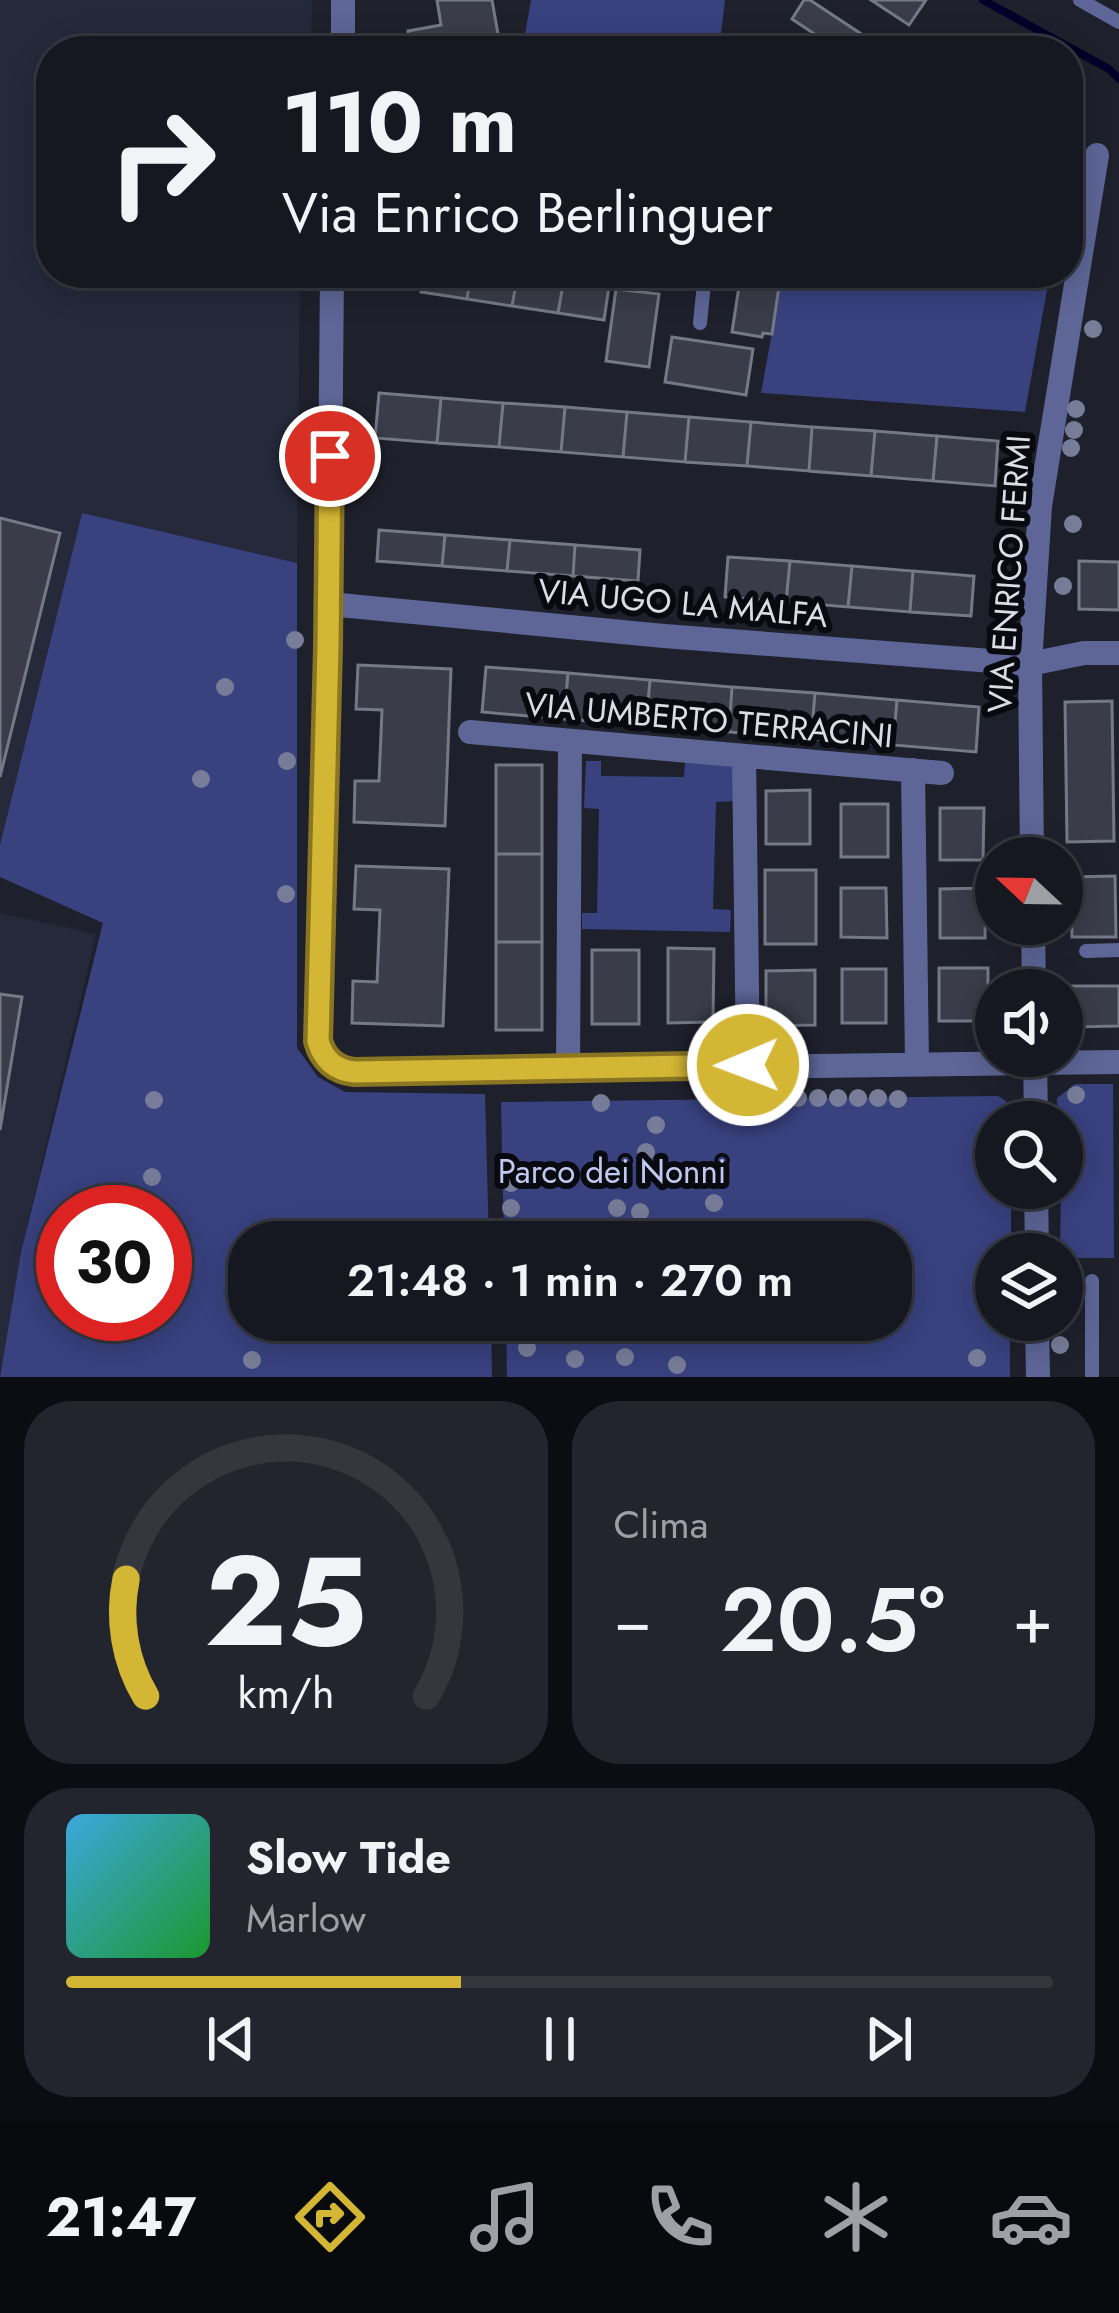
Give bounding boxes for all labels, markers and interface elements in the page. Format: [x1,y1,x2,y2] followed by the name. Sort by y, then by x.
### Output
[282,62,517,184] text: 110 m
[84,84,240,240] icon: right
[282,174,773,252] text: Via Enrico Berlinguer
[279,405,381,507] pin
[297,423,363,489] icon: arrive
[976,434,1042,714] street label: VIA ENRICO FERMI
[536,567,830,639] street label: VIA UGO LA MALFA
[523,680,895,760] street label: VIA UMBERTO TERRACINI
[975,837,1083,945] north arrow
[975,837,1083,1341] map controls
[975,969,1083,1077] button: sound
[685,1002,811,1128] position arrow
[975,1101,1083,1209] button: search
[498,1148,726,1195] park label: Parco dei Nonni
[36,1185,192,1341] speed limit sign: 30
[975,1233,1083,1341] button: layers
[347,1248,793,1313] text: 21:48 · 1 min · 270 m
[614,1496,709,1553] text: Clima
[205,1511,367,1692] text: 25
[720,1555,945,1685] text: 20.5°
[614,1572,652,1668] text: −
[1012,1572,1053,1668] text: +
[237,1661,334,1723] text: km/h
[246,1825,451,1890] text: Slow Tide
[246,1890,366,1947] text: Marlow
[198,2006,264,2072] icon: previous
[527,2006,593,2072] icon: pause
[856,2006,922,2072] icon: next
[288,2175,372,2259] icon: directions
[463,2175,547,2259] icon: music
[638,2175,722,2259] icon: phone
[814,2175,898,2259] icon: climate
[989,2175,1073,2259] icon: car
[46,2178,196,2256] text: 21:47

